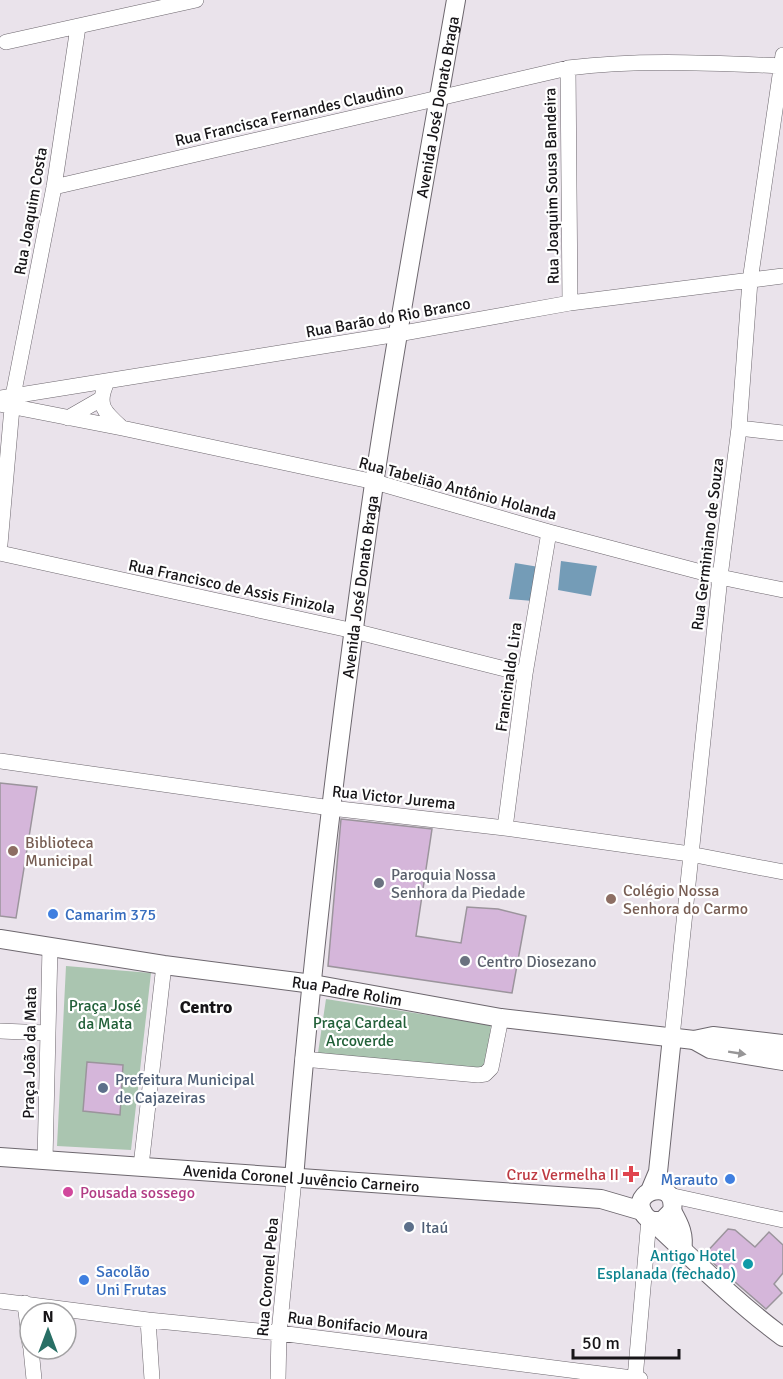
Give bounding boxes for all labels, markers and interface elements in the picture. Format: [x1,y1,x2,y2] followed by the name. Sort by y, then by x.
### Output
[412,15,464,200] street label: Avenida José Donato Braga
[173,79,405,151] street label: Rua Francisca Fernandes Claudino
[540,87,564,285] street label: Rua Joaquim Sousa Bandeira
[10,146,52,277] street label: Rua Joaquim Costa
[304,294,472,342] street label: Rua Barāo do Rio Branco
[357,453,559,525] street label: Rua Tabelião Antônio Holanda
[687,457,729,632] street label: Rua Germiniano de Souza
[338,494,383,680] street label: Avenida José Donato Braga
[126,555,337,619] street label: Rua Francisco de Assis Finizola
[491,621,527,733] street label: Francinaldo Lira
[331,782,457,814] street label: Rua Victor Jurema
[25,833,94,871] place label: Biblioteca Municipal
[6,844,20,858] marker: Biblioteca Municipal
[391,865,526,903] place label: Paroquia Nossa Senhora da Piedade
[372,876,386,890] marker: Paroquia Nossa Senhora da Piedade
[623,881,748,919] place label: Colégio Nossa Senhora do Carmo
[604,892,618,906] marker: Colégio Nossa Senhora do Carmo
[65,905,156,925] place label: Camarim 375
[46,907,60,921] marker: Camarim 375
[477,952,597,972] place label: Centro Diosezano
[458,954,472,968] marker: Centro Diosezano
[291,972,404,1011] street label: Rua Padre Rolim
[19,987,41,1119] street label: Praça João da Mata
[69,996,141,1034] park label: Praça José da Mata
[180,996,232,1018] district label: Centro
[313,1013,408,1051] park label: Praça Cardeal Arcoverde
[728,1049,747,1058] one-way arrow
[115,1070,255,1108] place label: Prefeitura Municipal de Cajazeiras
[96,1081,110,1095] marker: Prefeitura Municipal de Cajazeiras
[182,1161,420,1197] street label: Avenida Coronel Juvêncio Carneiro
[507,1165,619,1185] place label: Cruz Vermelha II
[624,1167,638,1181] marker: Cruz Vermelha II
[661,1170,718,1190] place label: Marauto
[723,1172,737,1186] marker: Marauto
[80,1183,195,1203] place label: Pousada sossego
[61,1185,75,1199] marker: Pousada sossego
[253,1217,283,1338] street label: Rua Coronel Peba
[421,1218,448,1238] place label: Itaú
[402,1220,416,1234] marker: Itaú
[597,1246,736,1284] place label: Antigo Hotel Esplanada (fechado)
[741,1257,755,1271] marker: Antigo Hotel Esplanada (fechado)
[96,1262,167,1300] place label: Sacolão Uni Frutas
[77,1273,91,1287] marker: Sacolão Uni Frutas
[18,1301,78,1361] north arrow
[42,1307,54,1327] text: N
[286,1307,429,1345] street label: Rua Bonifacio Moura
[573,1322,680,1360] scale bar
[582,1332,620,1354] text: 50 m

